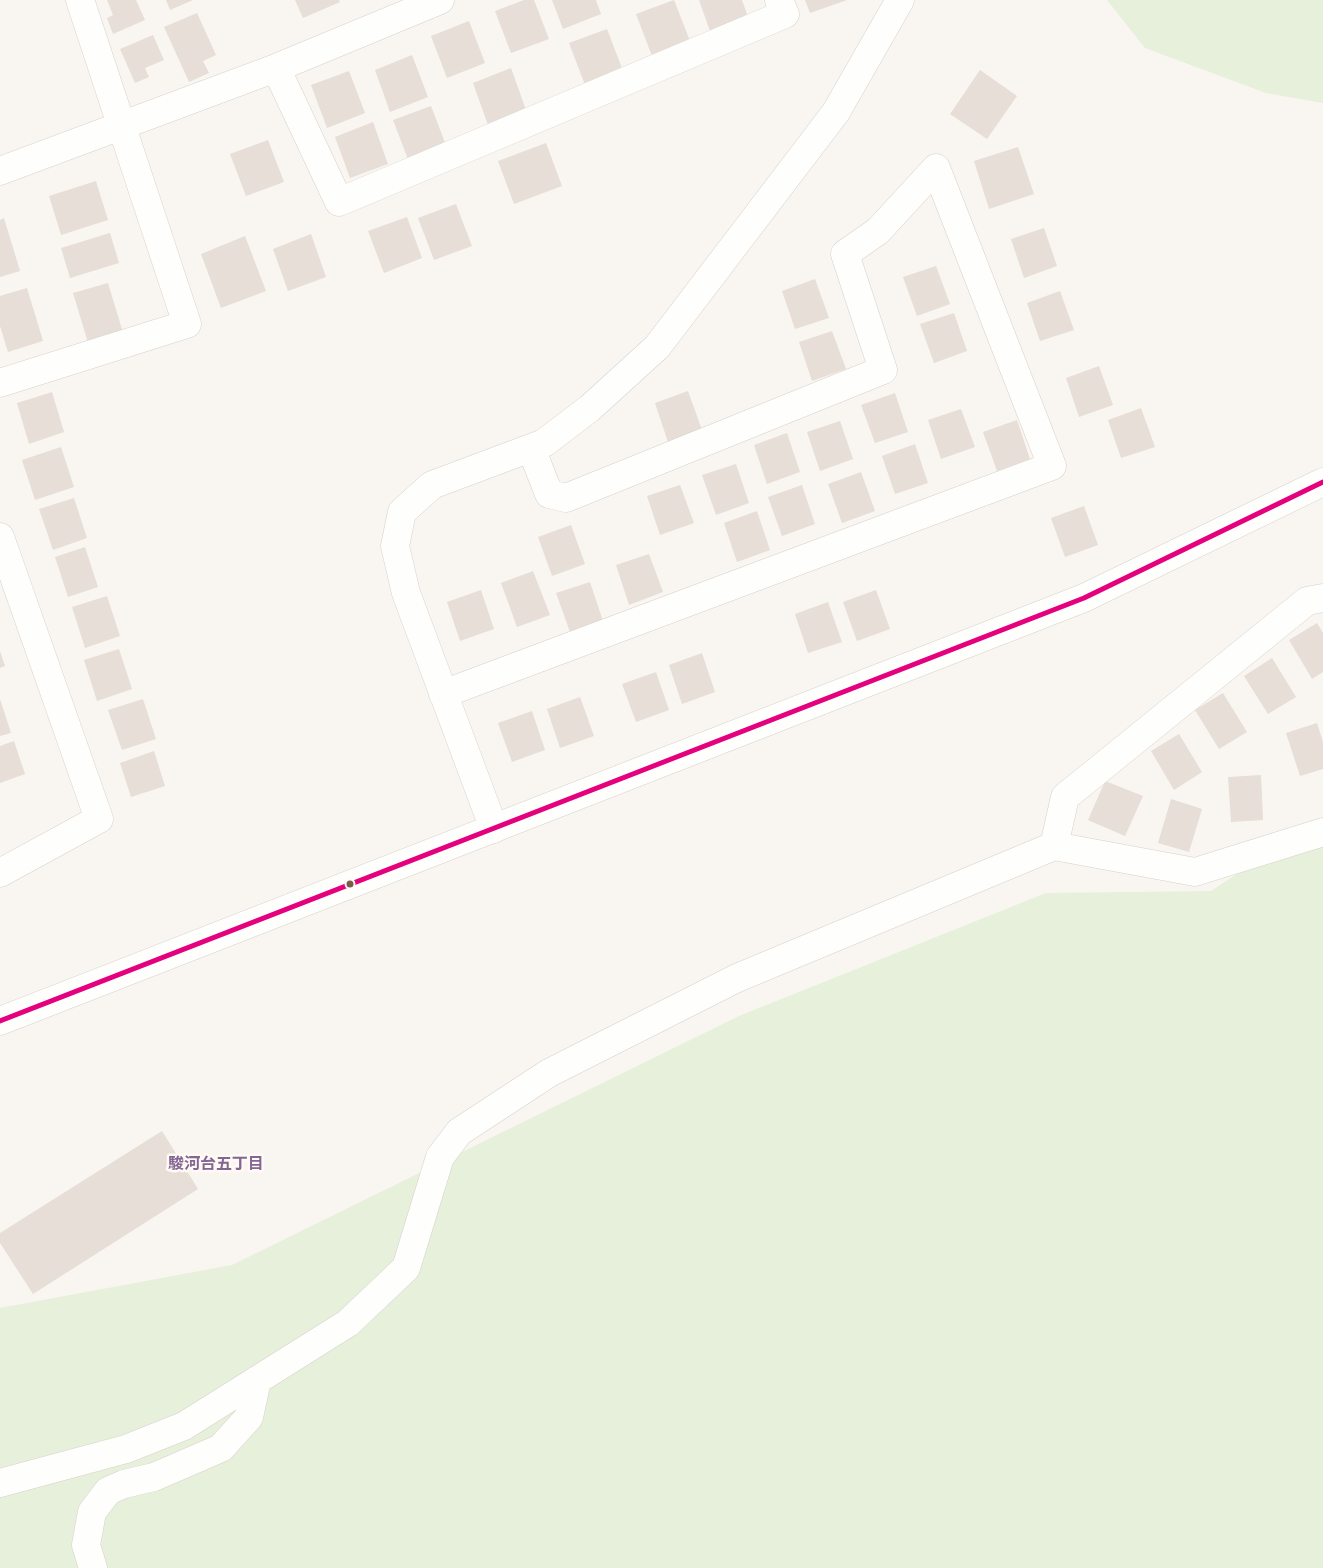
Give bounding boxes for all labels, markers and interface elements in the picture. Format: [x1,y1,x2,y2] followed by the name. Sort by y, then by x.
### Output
[345,879,355,889] unlabelled marker
[168,1155,264,1175] district label: 駿河台五丁目

